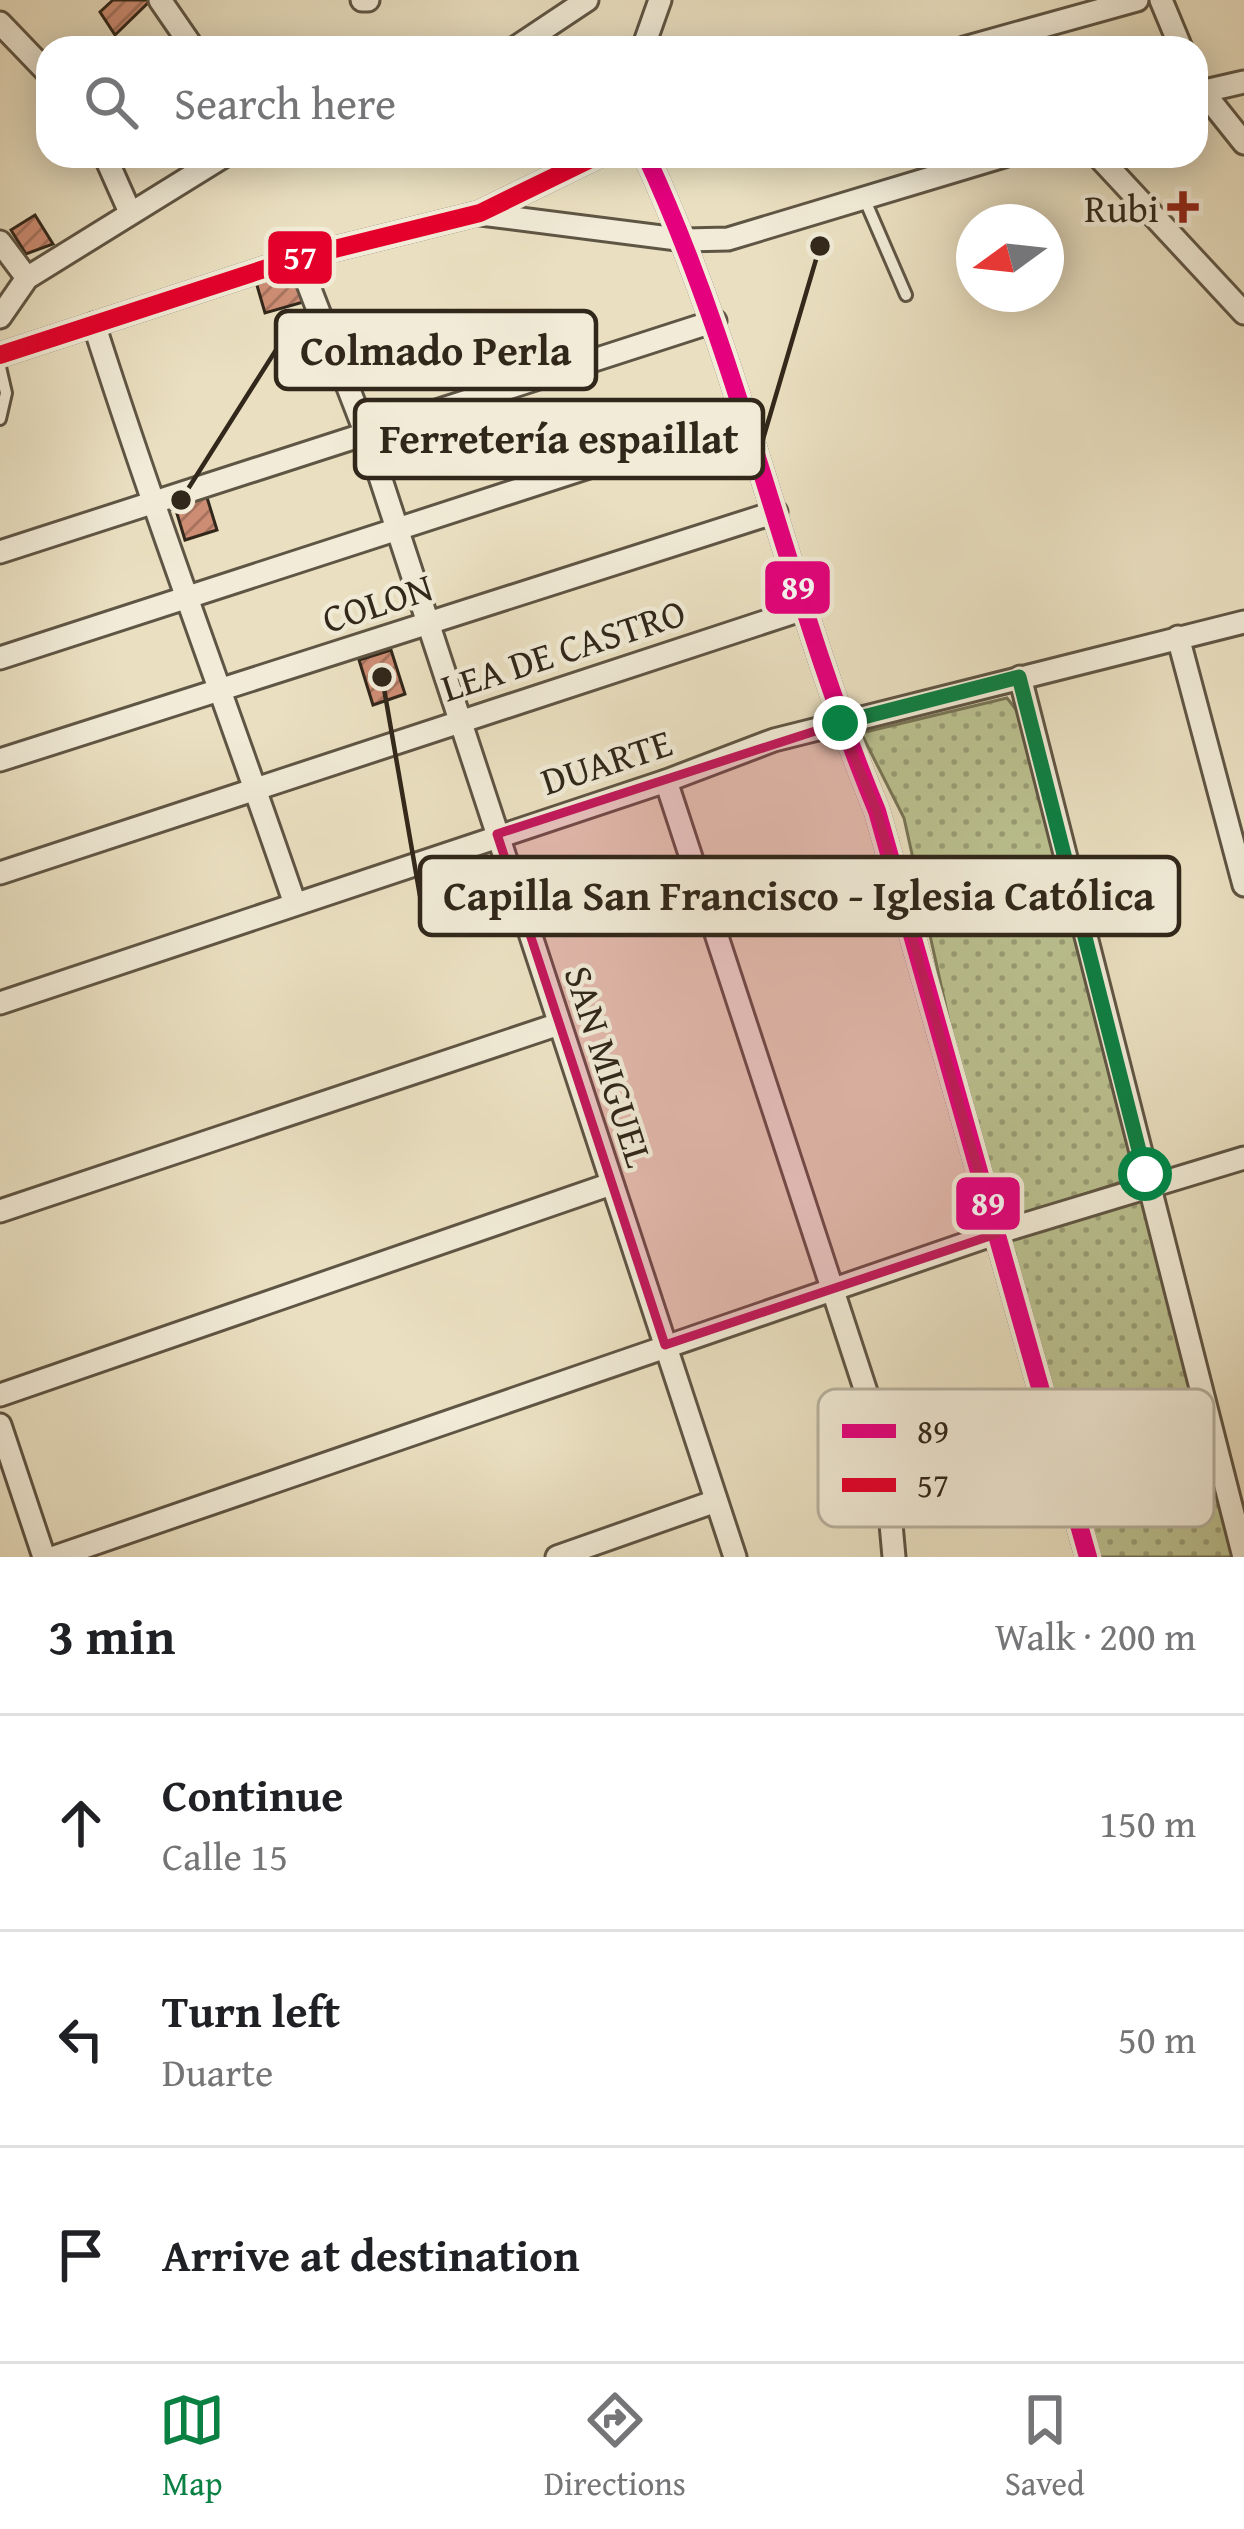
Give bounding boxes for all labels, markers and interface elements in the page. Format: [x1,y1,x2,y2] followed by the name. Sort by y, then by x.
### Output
[36,36,1208,168] search box
[78,69,144,135] icon: search
[174,70,396,135] text: Search here
[1084,179,1159,236] place label: Rubi
[1170,194,1196,220] marker: Rubi
[956,204,1064,312] north arrow
[266,229,334,286] line badge: 57
[283,233,317,281] text: 57
[276,311,596,389] callout: Colmado Perla
[300,319,572,380] text: Colmado Perla
[355,400,763,478] callout: Ferretería espaillat
[379,407,739,468] text: Ferretería espaillat
[314,557,440,647] street label: COLON
[763,559,832,616] line badge: 89
[781,563,815,611] text: 89
[434,583,692,715] street label: LEA DE CASTRO
[813,696,867,750] route end
[533,713,679,809] street label: DUARTE
[420,857,1179,935] callout: Capilla San Francisco - Iglesia Católica
[443,864,1155,925] text: Capilla San Francisco - Iglesia Católica
[551,958,669,1174] street label: SAN MIGUEL
[1118,1147,1172,1201] route start
[954,1175,1022,1232] line badge: 89
[971,1179,1005,1227] text: 89
[818,1389,1214,1527] legend
[917,1407,949,1455] text: 89
[917,1461,949,1509] text: 57
[48,1598,175,1673] text: 3 min
[995,1607,1196,1664] text: Walk · 200 m
[162,1762,343,1827] text: Continue
[48,1790,114,1856] icon: ahead
[1099,1794,1196,1851] text: 150 m
[162,1827,288,1884] text: Calle 15
[162,1978,340,2043] text: Turn left
[48,2006,114,2072] icon: left
[1118,2010,1196,2067] text: 50 m
[162,2043,273,2100] text: Duarte
[48,2222,114,2288] icon: arrive
[162,2222,580,2287] text: Arrive at destination
[159,2387,225,2507] tab: Map
[544,2387,686,2507] tab: Directions
[1005,2387,1085,2507] tab: Saved

